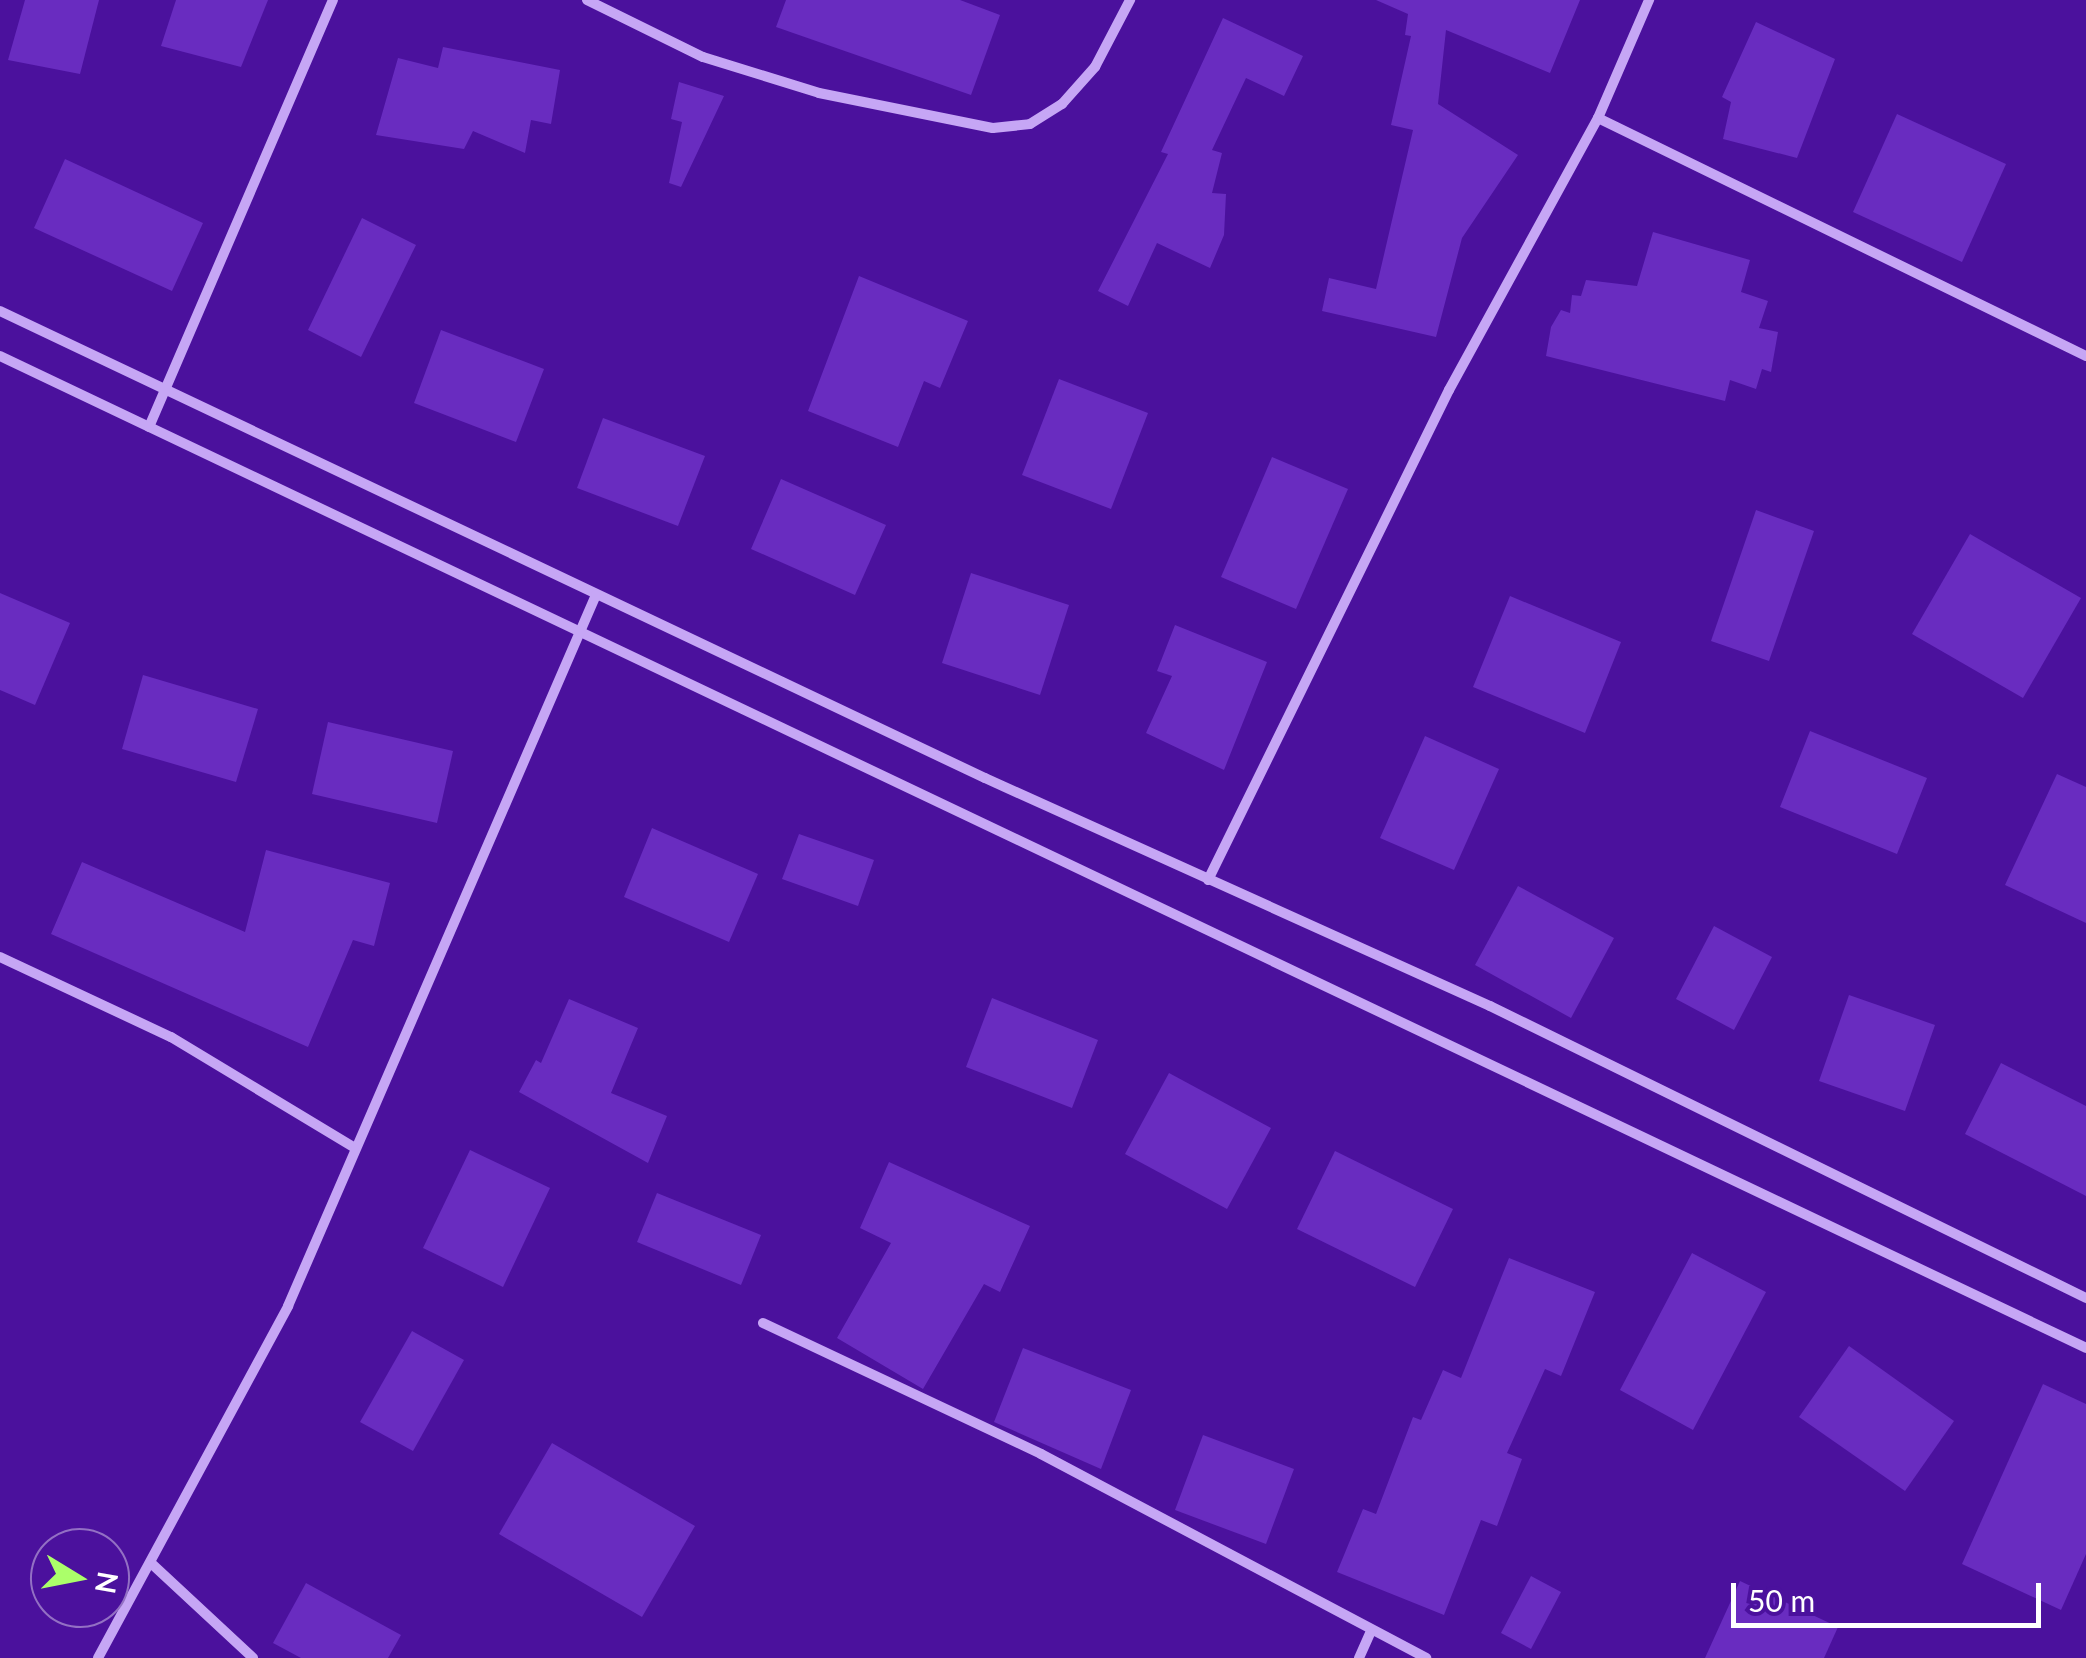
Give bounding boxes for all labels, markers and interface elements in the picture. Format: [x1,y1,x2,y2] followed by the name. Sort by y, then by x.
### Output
[30,1528,130,1628] north arrow
[1736,1563,2046,1625] scale bar
[89,1569,126,1596] text: N
[1748,1582,1815,1618] text: 50 m

